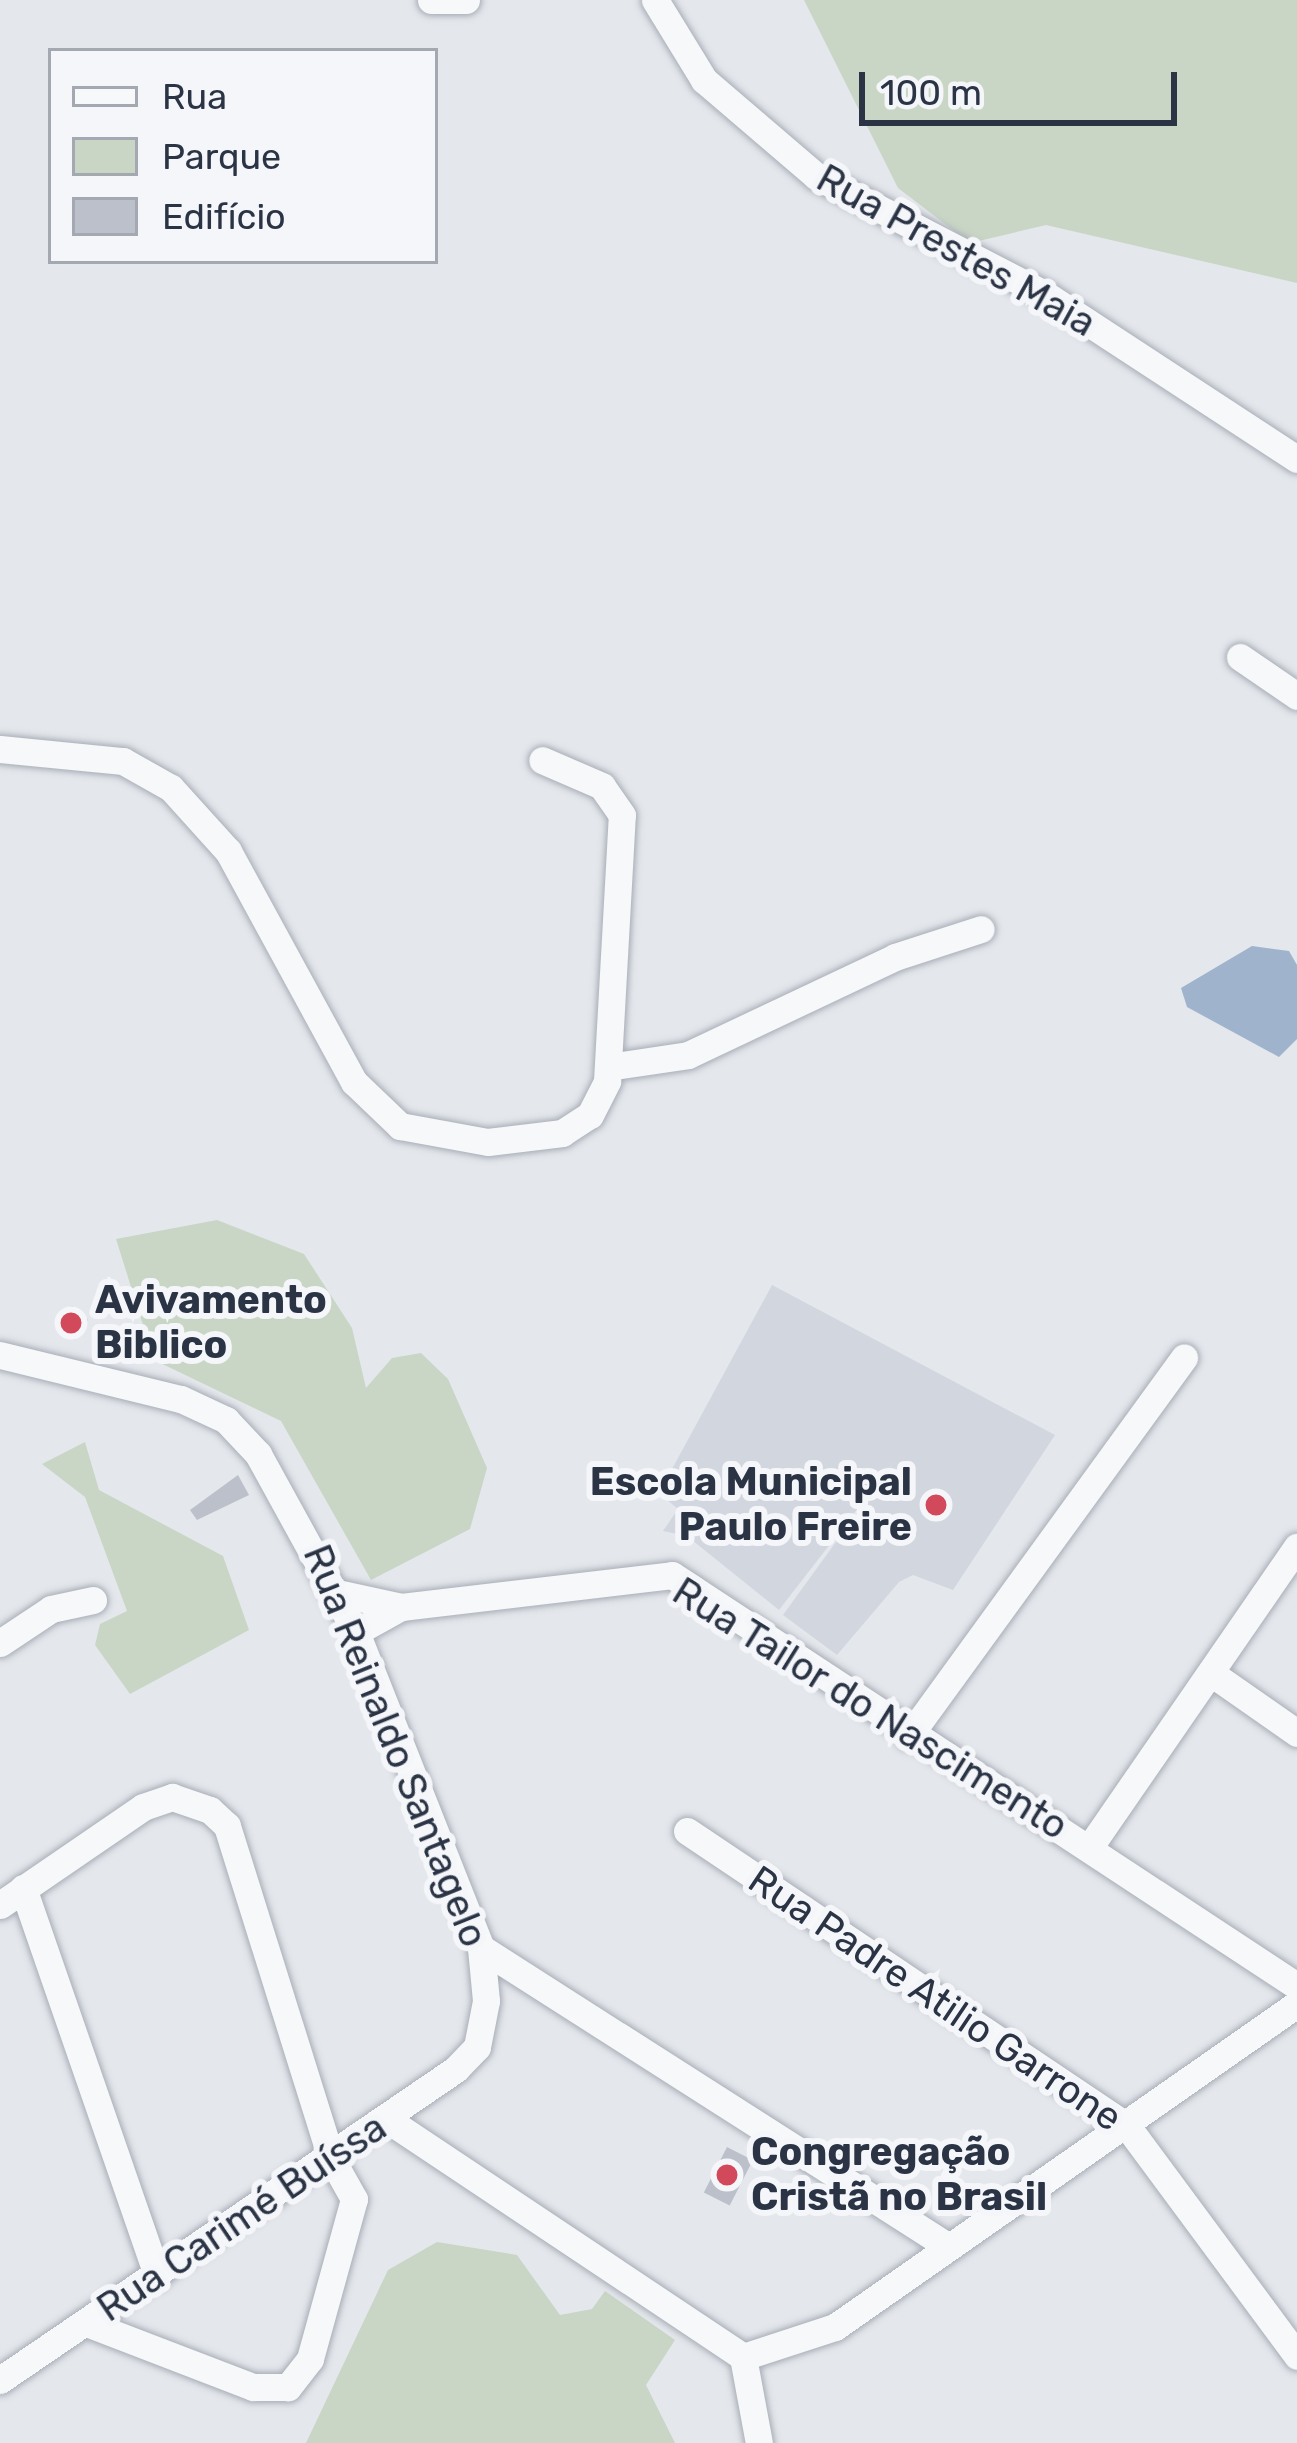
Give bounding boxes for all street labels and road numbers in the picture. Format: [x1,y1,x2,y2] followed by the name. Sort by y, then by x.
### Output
[809,155,1103,347] street label: Rua Prestes Maia
[293,1538,497,1954] street label: Rua Reinaldo Santagelo
[663,1568,1077,1850] street label: Rua Tailor do Nascimento
[739,1856,1131,2142] street label: Rua Padre Atilio Garrone
[89,2104,395,2332] street label: Rua Carimé Buíssa

